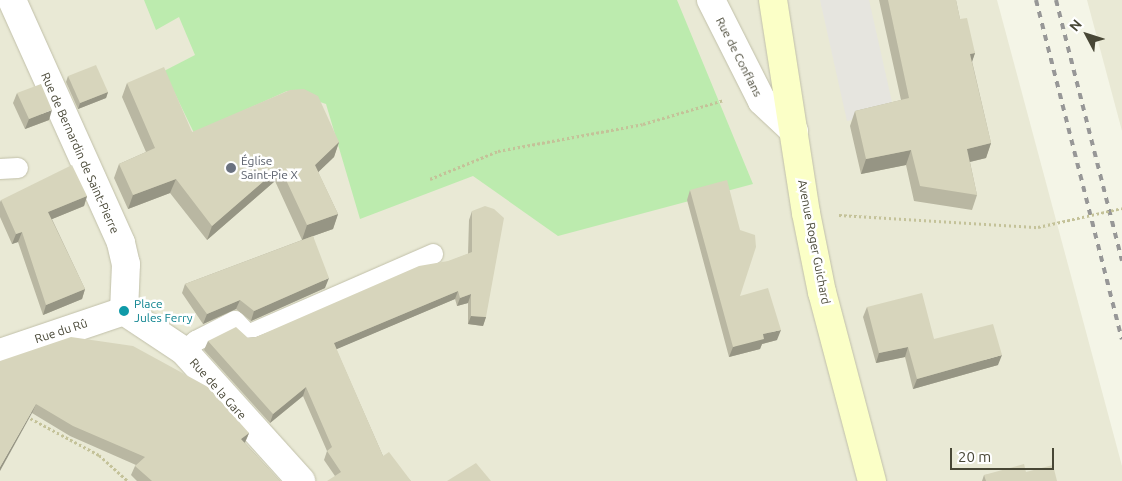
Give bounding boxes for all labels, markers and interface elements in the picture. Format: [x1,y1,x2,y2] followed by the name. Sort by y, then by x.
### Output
[1062,10,1112,60] north arrow
[713,15,765,99] street label: Rue de Conflans
[1066,16,1085,35] text: N
[38,70,122,236] street label: Rue de Bernardin de Saint-Pierre
[241,154,298,182] place label: Église Saint-Pie X
[225,162,237,174] marker: Église Saint-Pie X
[795,179,833,305] street label: Avenue Roger Guichard
[134,297,193,325] place label: Place Jules Ferry
[118,305,130,317] marker: Place Jules Ferry
[33,316,89,346] street label: Rue du Rû
[187,355,249,423] street label: Rue de la Gare
[952,438,1056,470] scale bar
[958,448,991,465] text: 20 m

